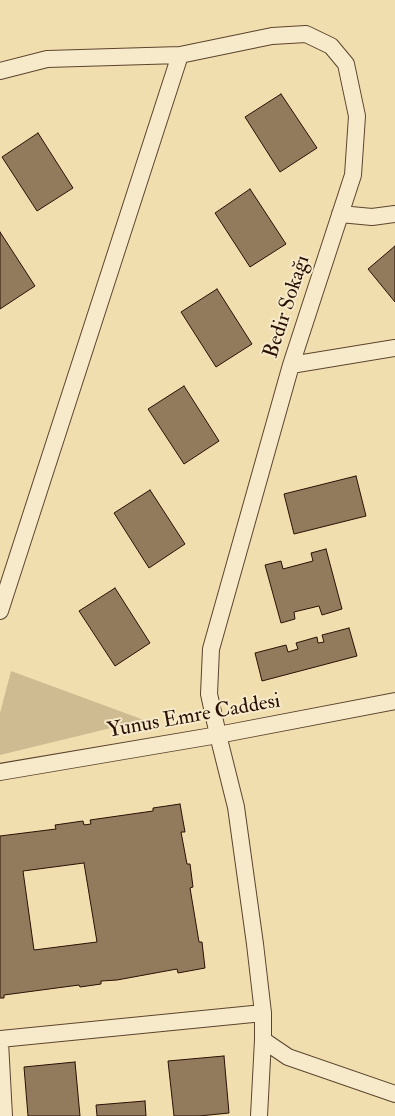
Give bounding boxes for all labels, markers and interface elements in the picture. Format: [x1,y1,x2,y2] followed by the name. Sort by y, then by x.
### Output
[260,252,316,362] street label: Bedir Sokağı
[106,689,282,745] street label: Yunus Emre Caddesi

